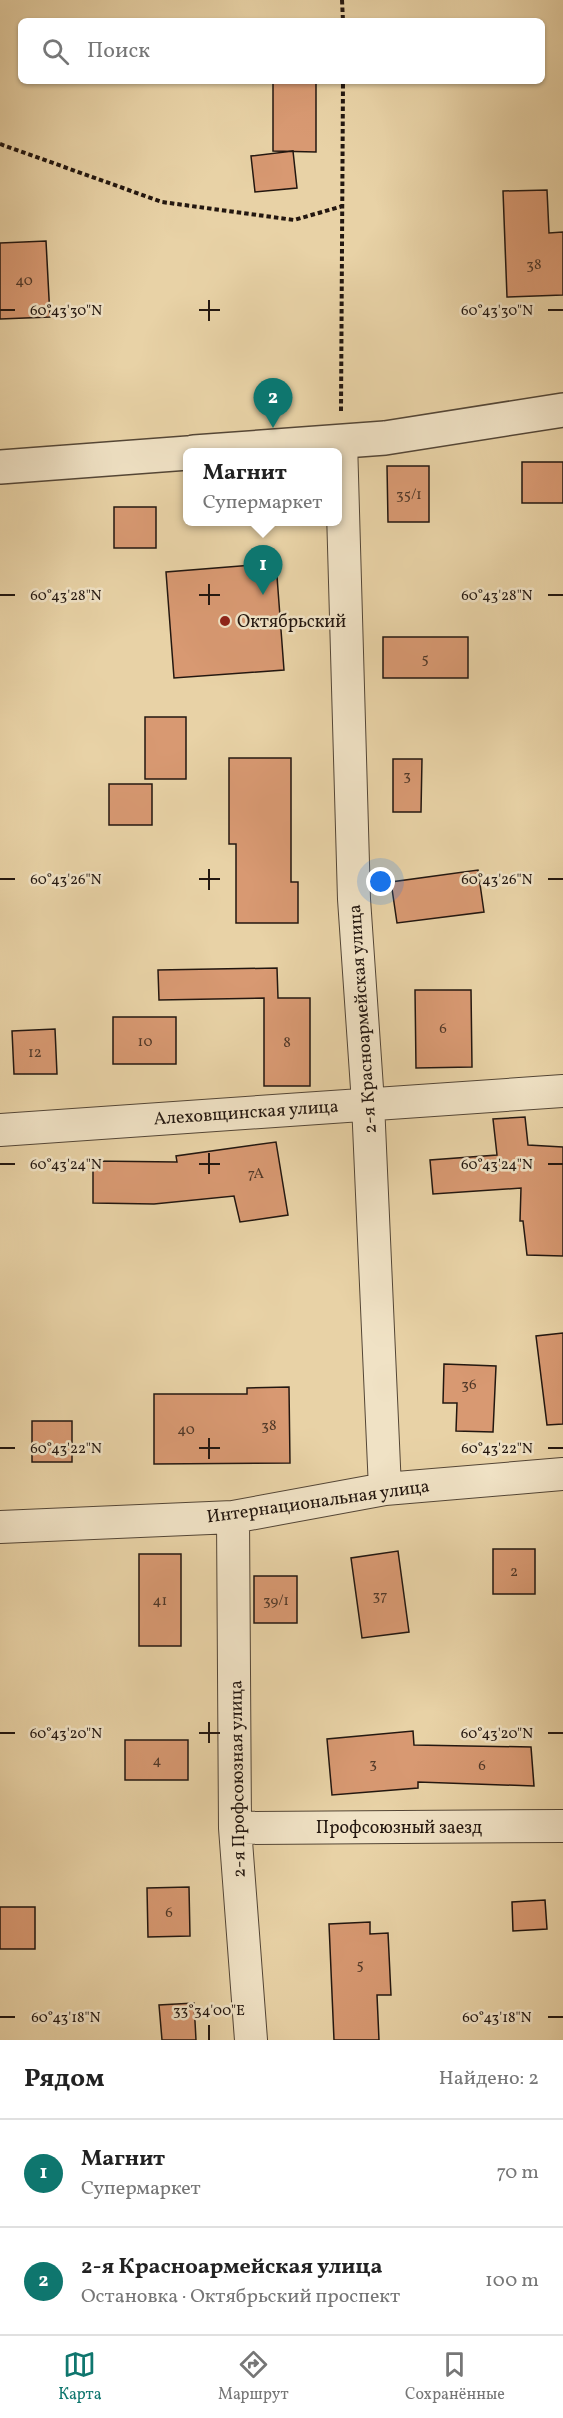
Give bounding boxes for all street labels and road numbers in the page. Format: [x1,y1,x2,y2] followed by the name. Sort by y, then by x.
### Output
[343,903,384,1134] street label: 2-я Красноармейская улица
[153,1095,340,1132] street label: Алеховщинская улица
[205,1474,431,1531] street label: Интернациональная улица
[224,1680,253,1878] street label: 2-я Профсоюзная улица
[316,1816,482,1841] street label: Профсоюзный заезд

